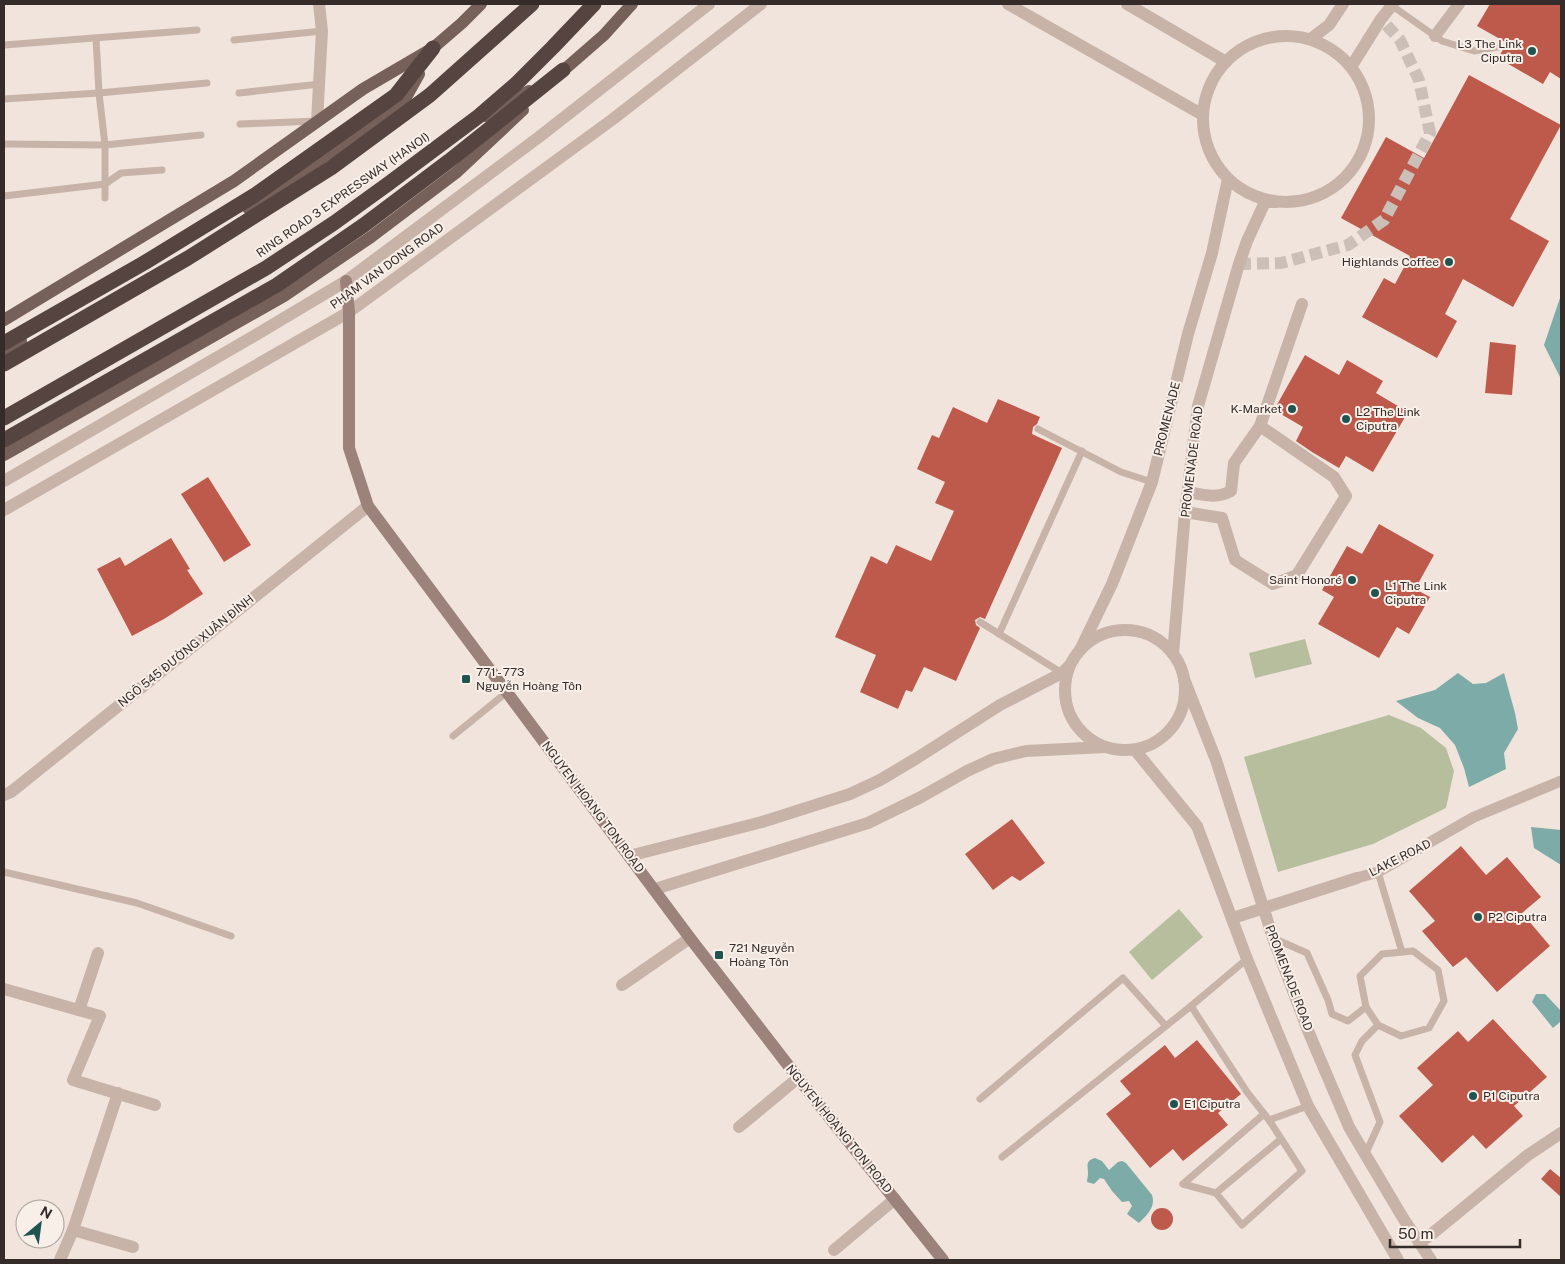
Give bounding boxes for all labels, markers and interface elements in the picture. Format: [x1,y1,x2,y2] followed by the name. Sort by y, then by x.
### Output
[1457,37,1522,65] place label: L3 The Link Ciputra
[1526,45,1538,57] marker: L3 The Link Ciputra
[254,130,432,260] street label: RING ROAD 3 EXPRESSWAY (HANOI)
[327,220,447,312] street label: PHAM VAN DONG ROAD
[1342,255,1439,269] place label: Highlands Coffee
[1443,256,1455,268] marker: Highlands Coffee
[1151,380,1183,458] street label: PROMENADE
[1230,402,1282,416] place label: K-Market
[1286,403,1298,415] marker: K-Market
[1356,405,1421,433] place label: L2 The Link Ciputra
[1178,406,1206,518] street label: PROMENADE ROAD
[1340,413,1352,425] marker: L2 The Link Ciputra
[1269,573,1342,587] place label: Saint Honoré
[1346,574,1358,586] marker: Saint Honoré
[1385,579,1447,607] place label: L1 The Link Ciputra
[1369,587,1381,599] marker: L1 The Link Ciputra
[115,591,257,710] street label: NGÕ 545 ĐƯỜNG XUÂN ĐỈNH
[476,665,582,693] place label: 771 - 773 Nguyễn Hoàng Tôn
[460,673,472,685] marker: 771 - 773 Nguyễn Hoàng Tôn
[539,739,647,875] street label: NGUYEN HOANG TON ROAD
[1367,836,1433,880] street label: LAKE ROAD
[1488,910,1547,924] place label: P2 Ciputra
[1472,911,1484,923] marker: P2 Ciputra
[1262,923,1316,1033] street label: PROMENADE ROAD
[729,941,795,969] place label: 721 Nguyễn Hoàng Tôn
[713,949,725,961] marker: 721 Nguyễn Hoàng Tôn
[783,1062,895,1196] street label: NGUYEN HOANG TON ROAD
[1483,1089,1540,1103] place label: P1 Ciputra
[1467,1090,1479,1102] marker: P1 Ciputra
[1184,1097,1240,1111] place label: E1 Ciputra
[1168,1098,1180,1110] marker: E1 Ciputra
[15,1199,65,1249] north arrow
[38,1203,55,1222] text: N
[1390,1216,1520,1248] scale bar
[1398,1225,1433,1242] text: 50 m

